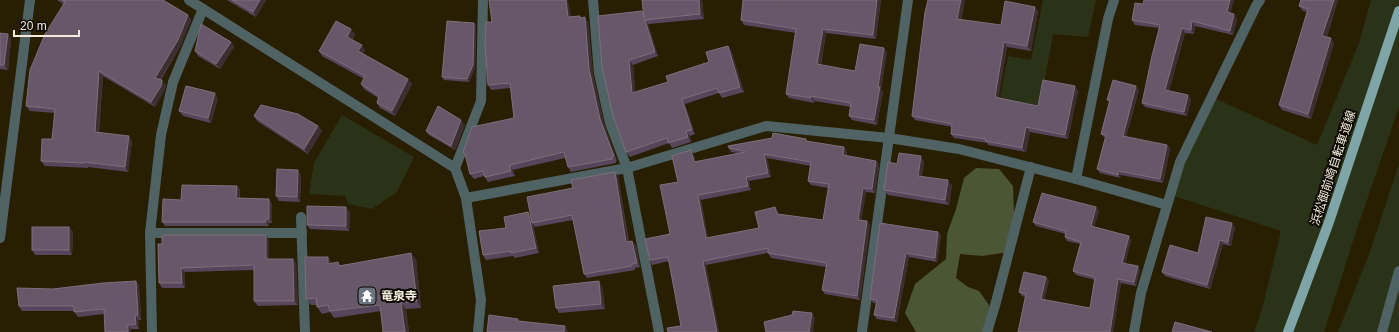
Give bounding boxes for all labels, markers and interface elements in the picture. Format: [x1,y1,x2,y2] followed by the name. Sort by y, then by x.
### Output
[14,12,79,38] scale bar
[20,19,47,33] text: 20 m
[1308,109,1358,227] street label: 浜松御前崎自転車道線
[356,285,378,307] temple icon: 竜泉寺
[381,289,417,303] place label: 竜泉寺

